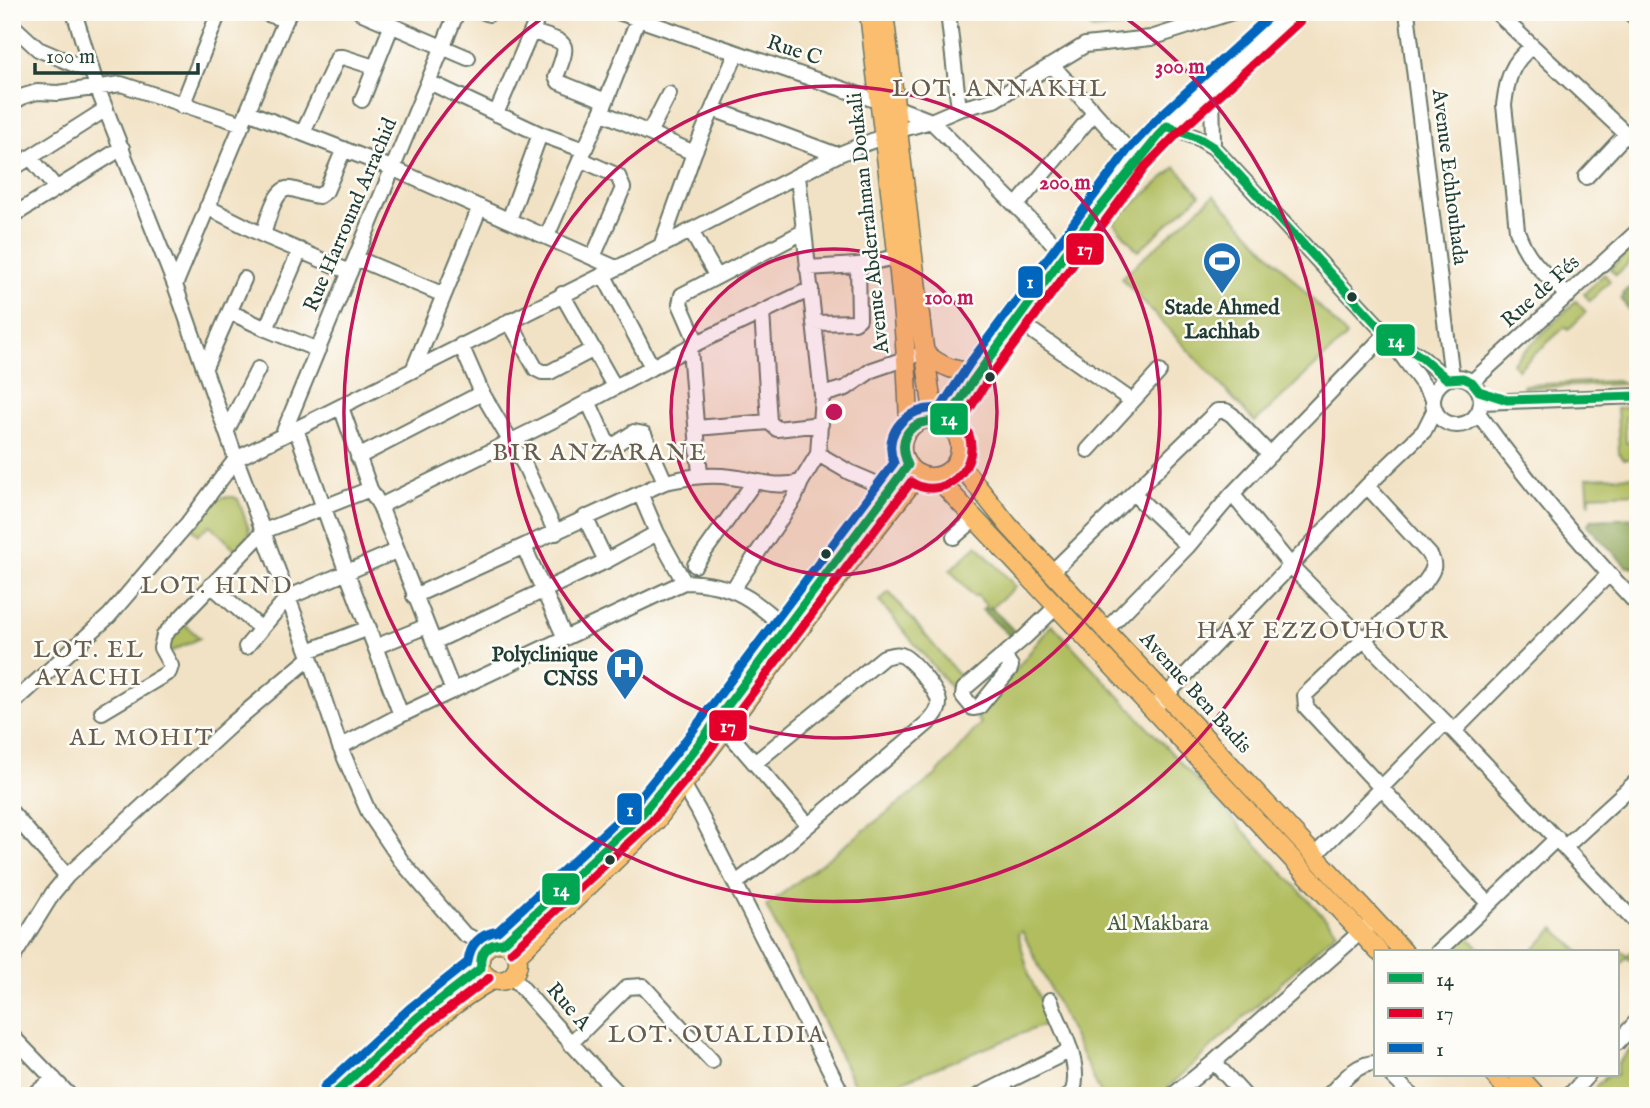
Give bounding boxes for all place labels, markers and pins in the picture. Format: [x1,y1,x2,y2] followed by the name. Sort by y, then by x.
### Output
[1201,240,1243,295] sports icon: Stade Ahmed Lachhab
[1345,290,1359,304] unlabelled marker
[1165,295,1280,346] place label: Stade Ahmed Lachhab
[983,370,997,384] unlabelled marker
[822,400,846,424] centre of rings
[819,547,833,561] unlabelled marker
[491,642,598,693] place label: Polyclinique CNSS
[604,646,646,701] hospital icon: Polyclinique CNSS
[603,853,617,867] unlabelled marker

